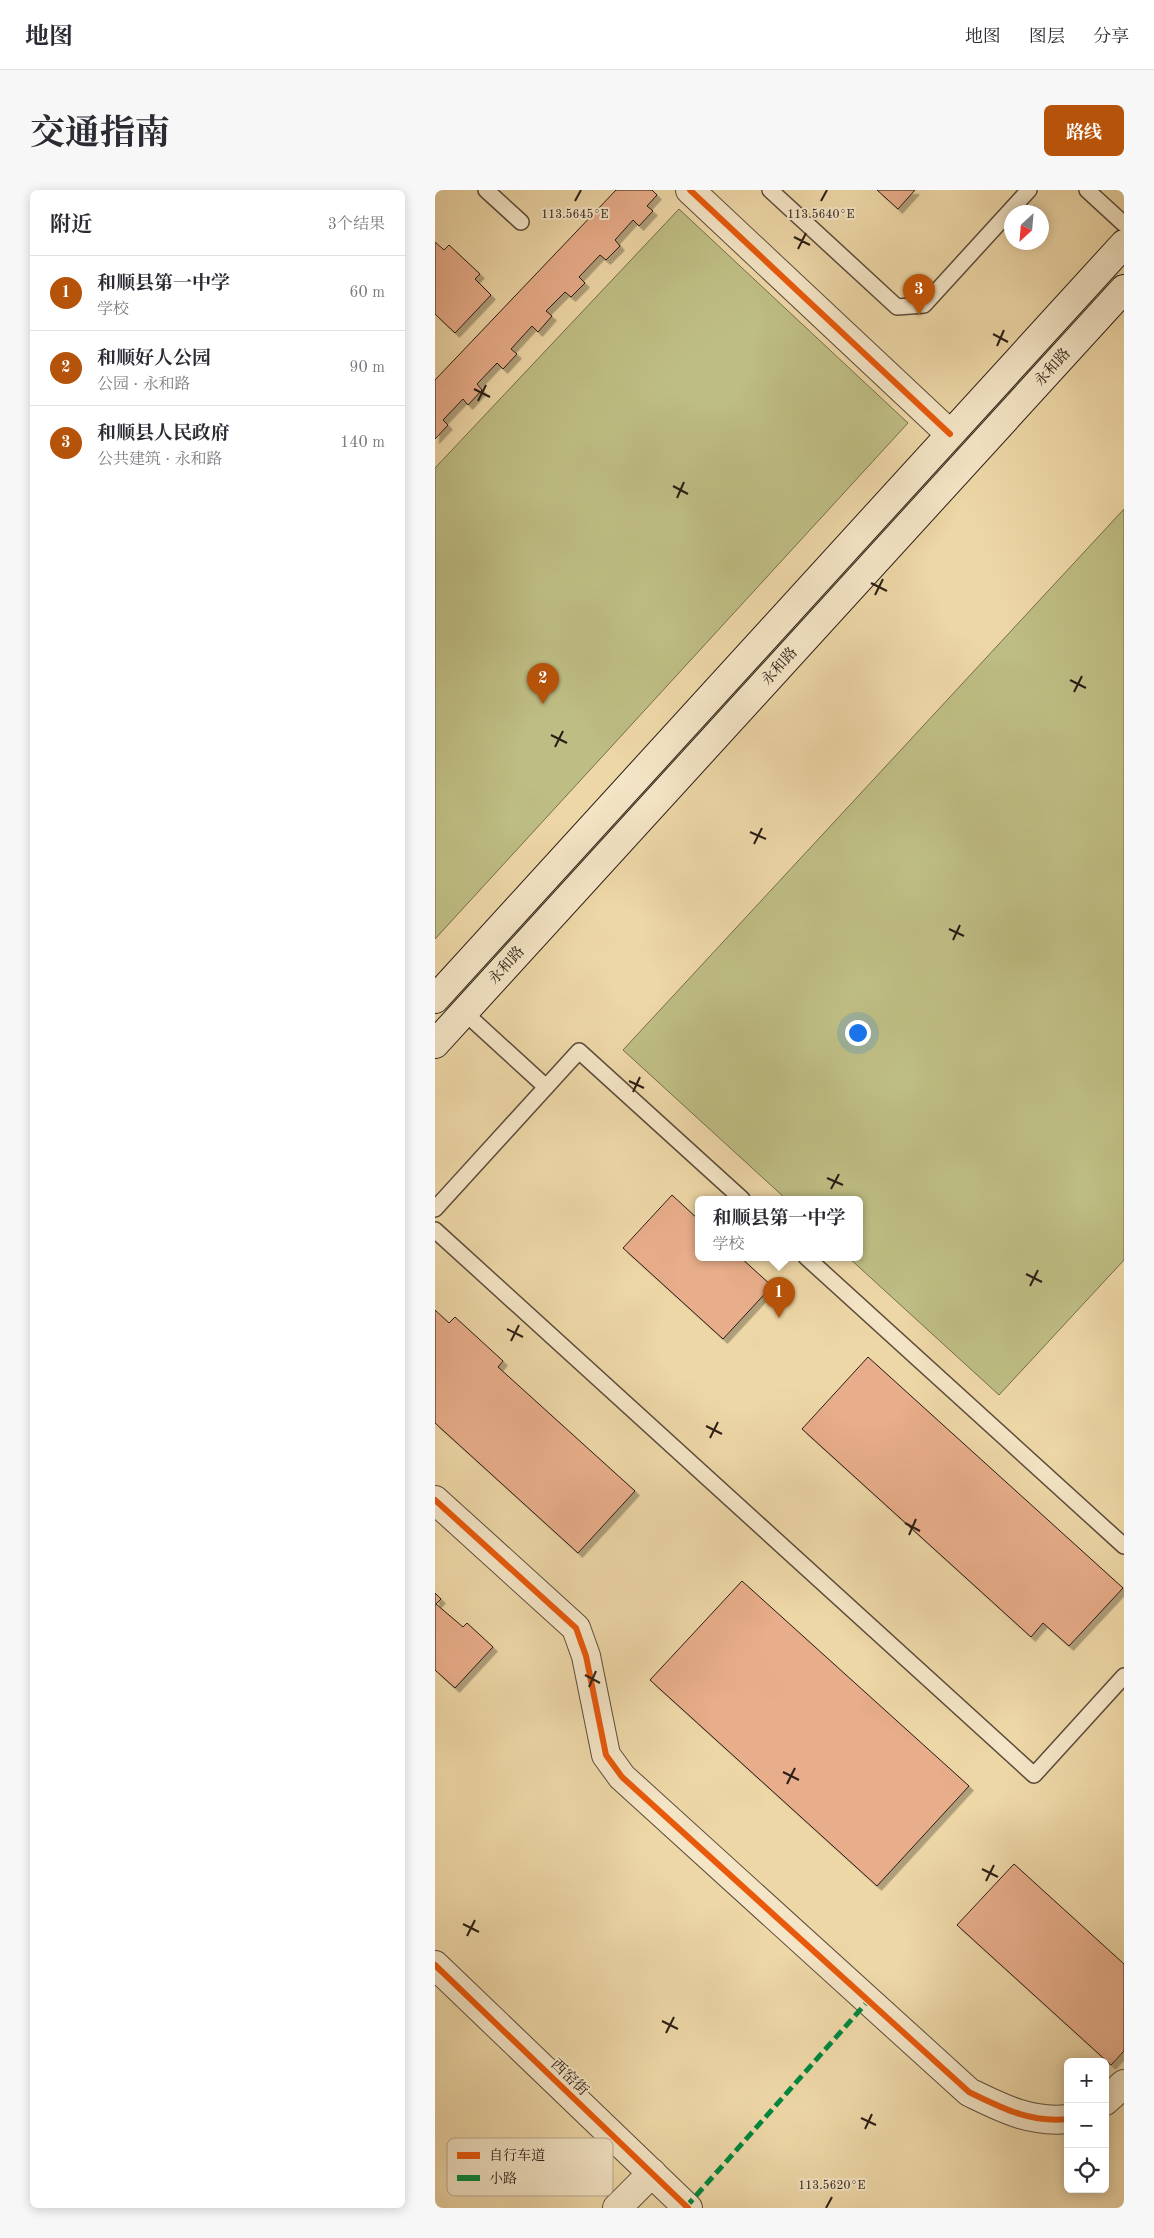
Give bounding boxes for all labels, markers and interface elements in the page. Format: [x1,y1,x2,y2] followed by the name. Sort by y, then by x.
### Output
[25,26,73,50] text: 地图
[965,28,1001,46] text: 地图
[1029,28,1065,46] text: 图层
[1093,28,1129,46] text: 分享
[1044,105,1124,156] button: 路线
[30,117,170,152] text: 交通指南
[1004,205,1049,250] north arrow
[541,208,609,221] text: 113.5645°E
[787,208,855,221] text: 113.5640°E
[50,215,92,236] text: 附近
[328,217,385,233] text: 3个结果
[903,274,935,315] pin: 3
[97,275,230,294] text: 和顺县第一中学
[61,285,71,301] text: 1
[349,285,385,301] text: 60 m
[97,302,129,318] text: 学校
[1031,345,1074,390] street label: 永和路
[97,350,211,369] text: 和顺好人公园
[61,360,71,376] text: 2
[349,360,385,376] text: 90 m
[97,377,190,393] text: 公园 · 永和路
[97,425,230,444] text: 和顺县人民政府
[61,435,71,451] text: 3
[340,435,385,451] text: 140 m
[97,452,222,468] text: 公共建筑 · 永和路
[758,644,801,689] street label: 永和路
[527,663,559,704] pin: 2
[485,943,528,988] street label: 永和路
[845,1020,871,1046] your location
[695,1196,863,1261] popup
[712,1210,846,1229] text: 和顺县第一中学
[712,1237,745,1253] text: 学校
[763,1277,795,1318] pin: 1
[548,2056,592,2099] street label: 西窑街
[1064,2058,1109,2193] map controls
[1064,2058,1109,2103] button: +
[1064,2103,1109,2148] button: −
[447,2138,613,2196] legend
[489,2148,545,2163] text: 自行车道
[1064,2148,1109,2193] button: locate
[489,2171,517,2186] text: 小路
[798,2179,866,2192] text: 113.5620°E

